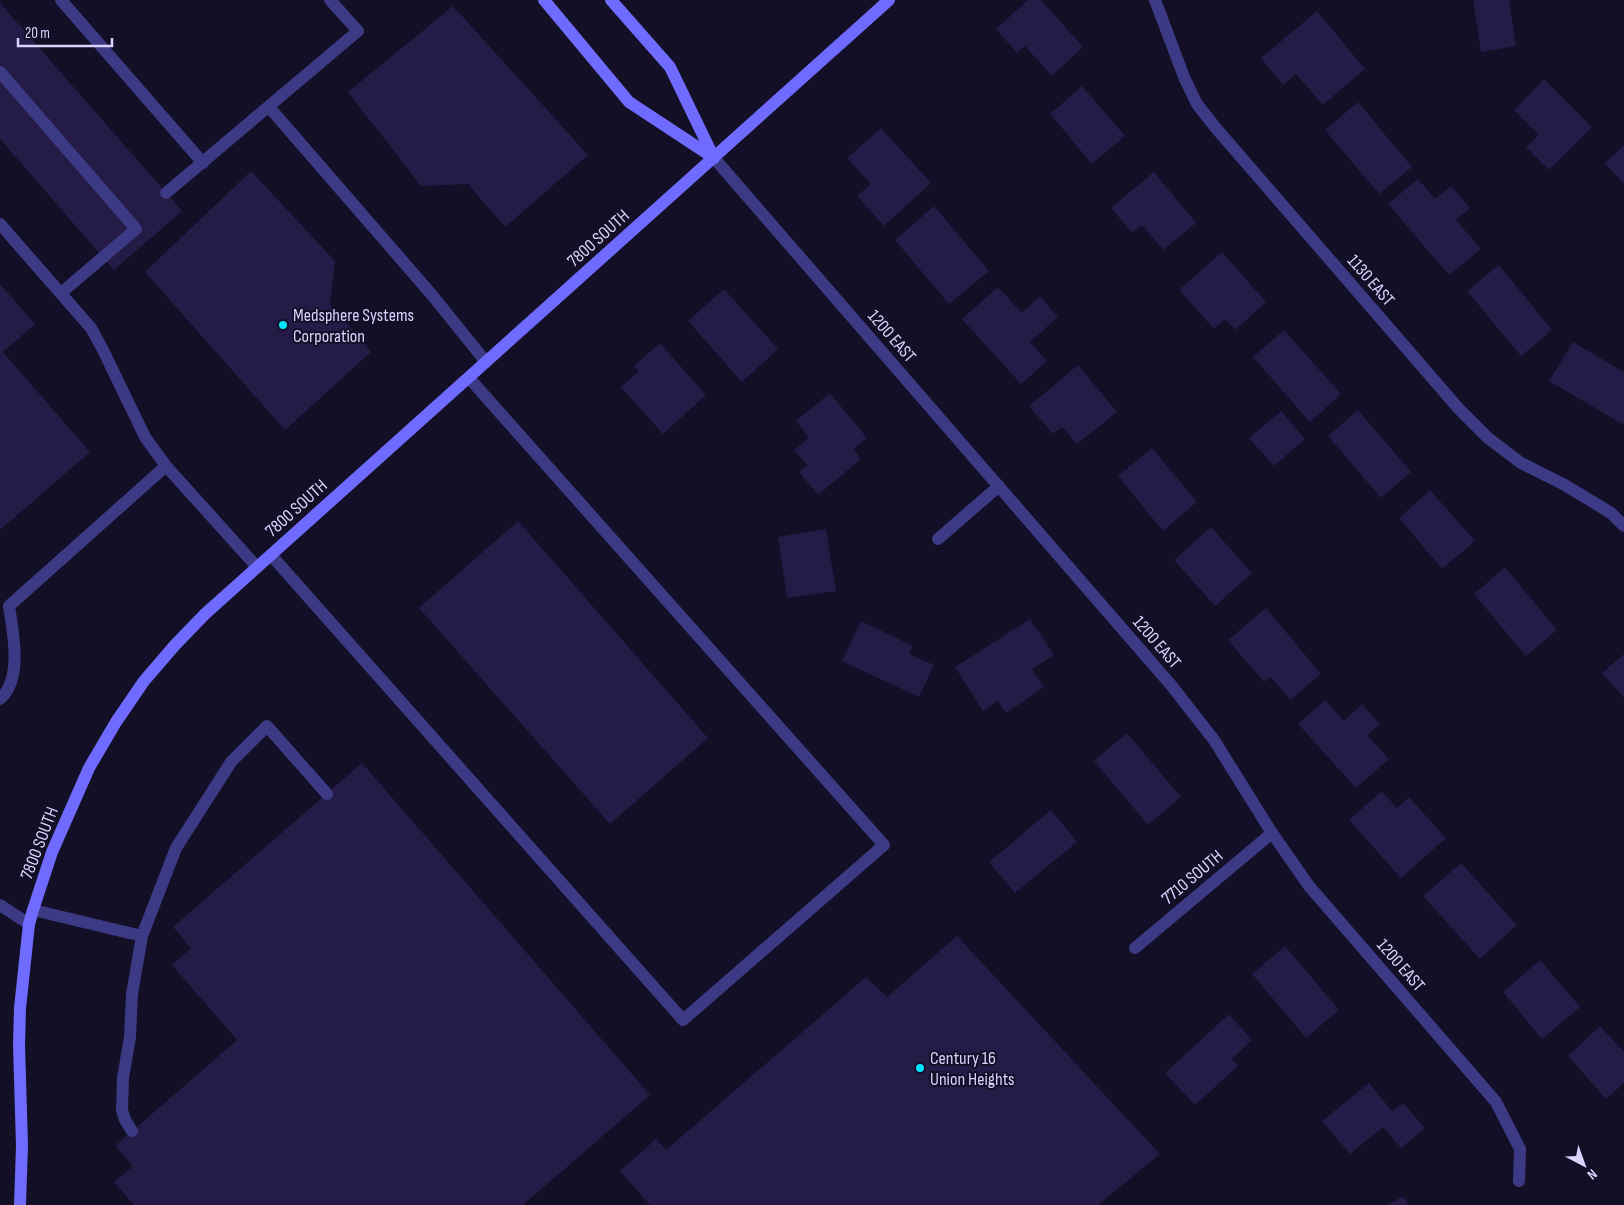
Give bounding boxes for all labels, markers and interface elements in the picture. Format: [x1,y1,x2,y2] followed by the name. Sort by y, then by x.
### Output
[18,15,111,47] scale bar
[25,24,50,43] text: 20 m
[563,205,634,272] street label: 7800 SOUTH
[1343,250,1399,310] street label: 1130 EAST
[293,305,414,347] place label: Medsphere Systems Corporation
[863,306,920,367] street label: 1200 EAST
[277,319,289,331] marker: Medsphere Systems Corporation
[261,475,332,542] street label: 7800 SOUTH
[1128,612,1185,673] street label: 1200 EAST
[16,804,63,882] street label: 7800 SOUTH
[1157,846,1227,909] street label: 7710 SOUTH
[1372,935,1429,996] street label: 1200 EAST
[930,1048,1015,1090] place label: Century 16 Union Heights
[914,1062,926,1074] marker: Century 16 Union Heights
[1559,1140,1609,1190] north arrow
[1584,1166,1601,1183] text: N

